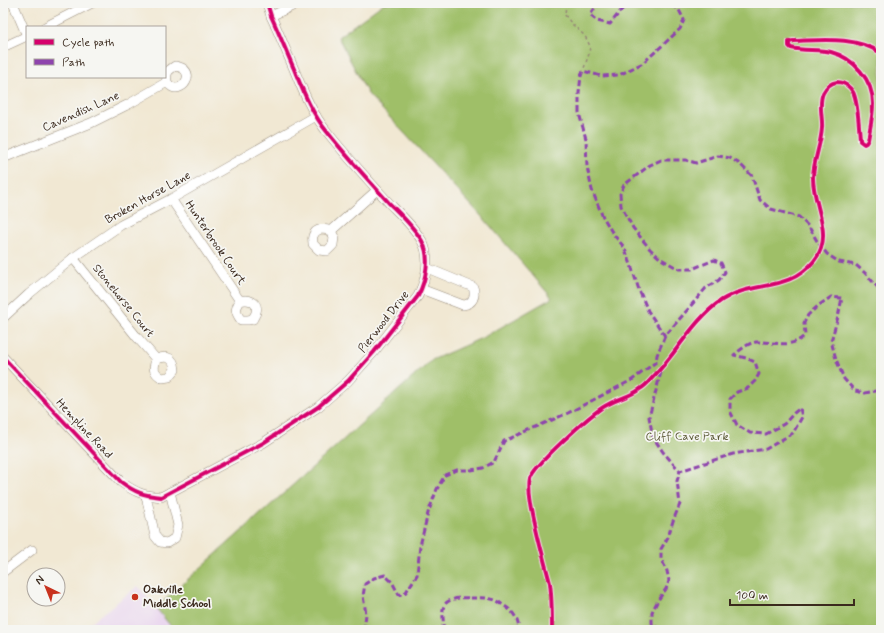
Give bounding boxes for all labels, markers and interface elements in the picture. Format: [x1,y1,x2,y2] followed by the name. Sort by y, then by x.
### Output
[26,26,166,78] legend
[62,35,114,51] text: Cycle path
[62,55,85,71] text: Path
[40,88,122,136] street label: Cavendish Lane
[102,168,194,228] street label: Broken Horse Lane
[181,198,249,288] street label: Hunterbrook Court
[88,261,158,341] street label: Stonehorse Court
[355,288,413,356] street label: Pierwood Drive
[52,395,116,463] street label: Hempline Road
[645,429,729,445] park label: Cliff Cave Park
[26,567,66,607] north arrow
[32,573,47,588] text: N
[730,581,854,607] scale bar
[143,582,211,612] place label: Oakville Middle School
[736,588,768,604] text: 100 m
[130,592,140,602] marker: Oakville Middle School

